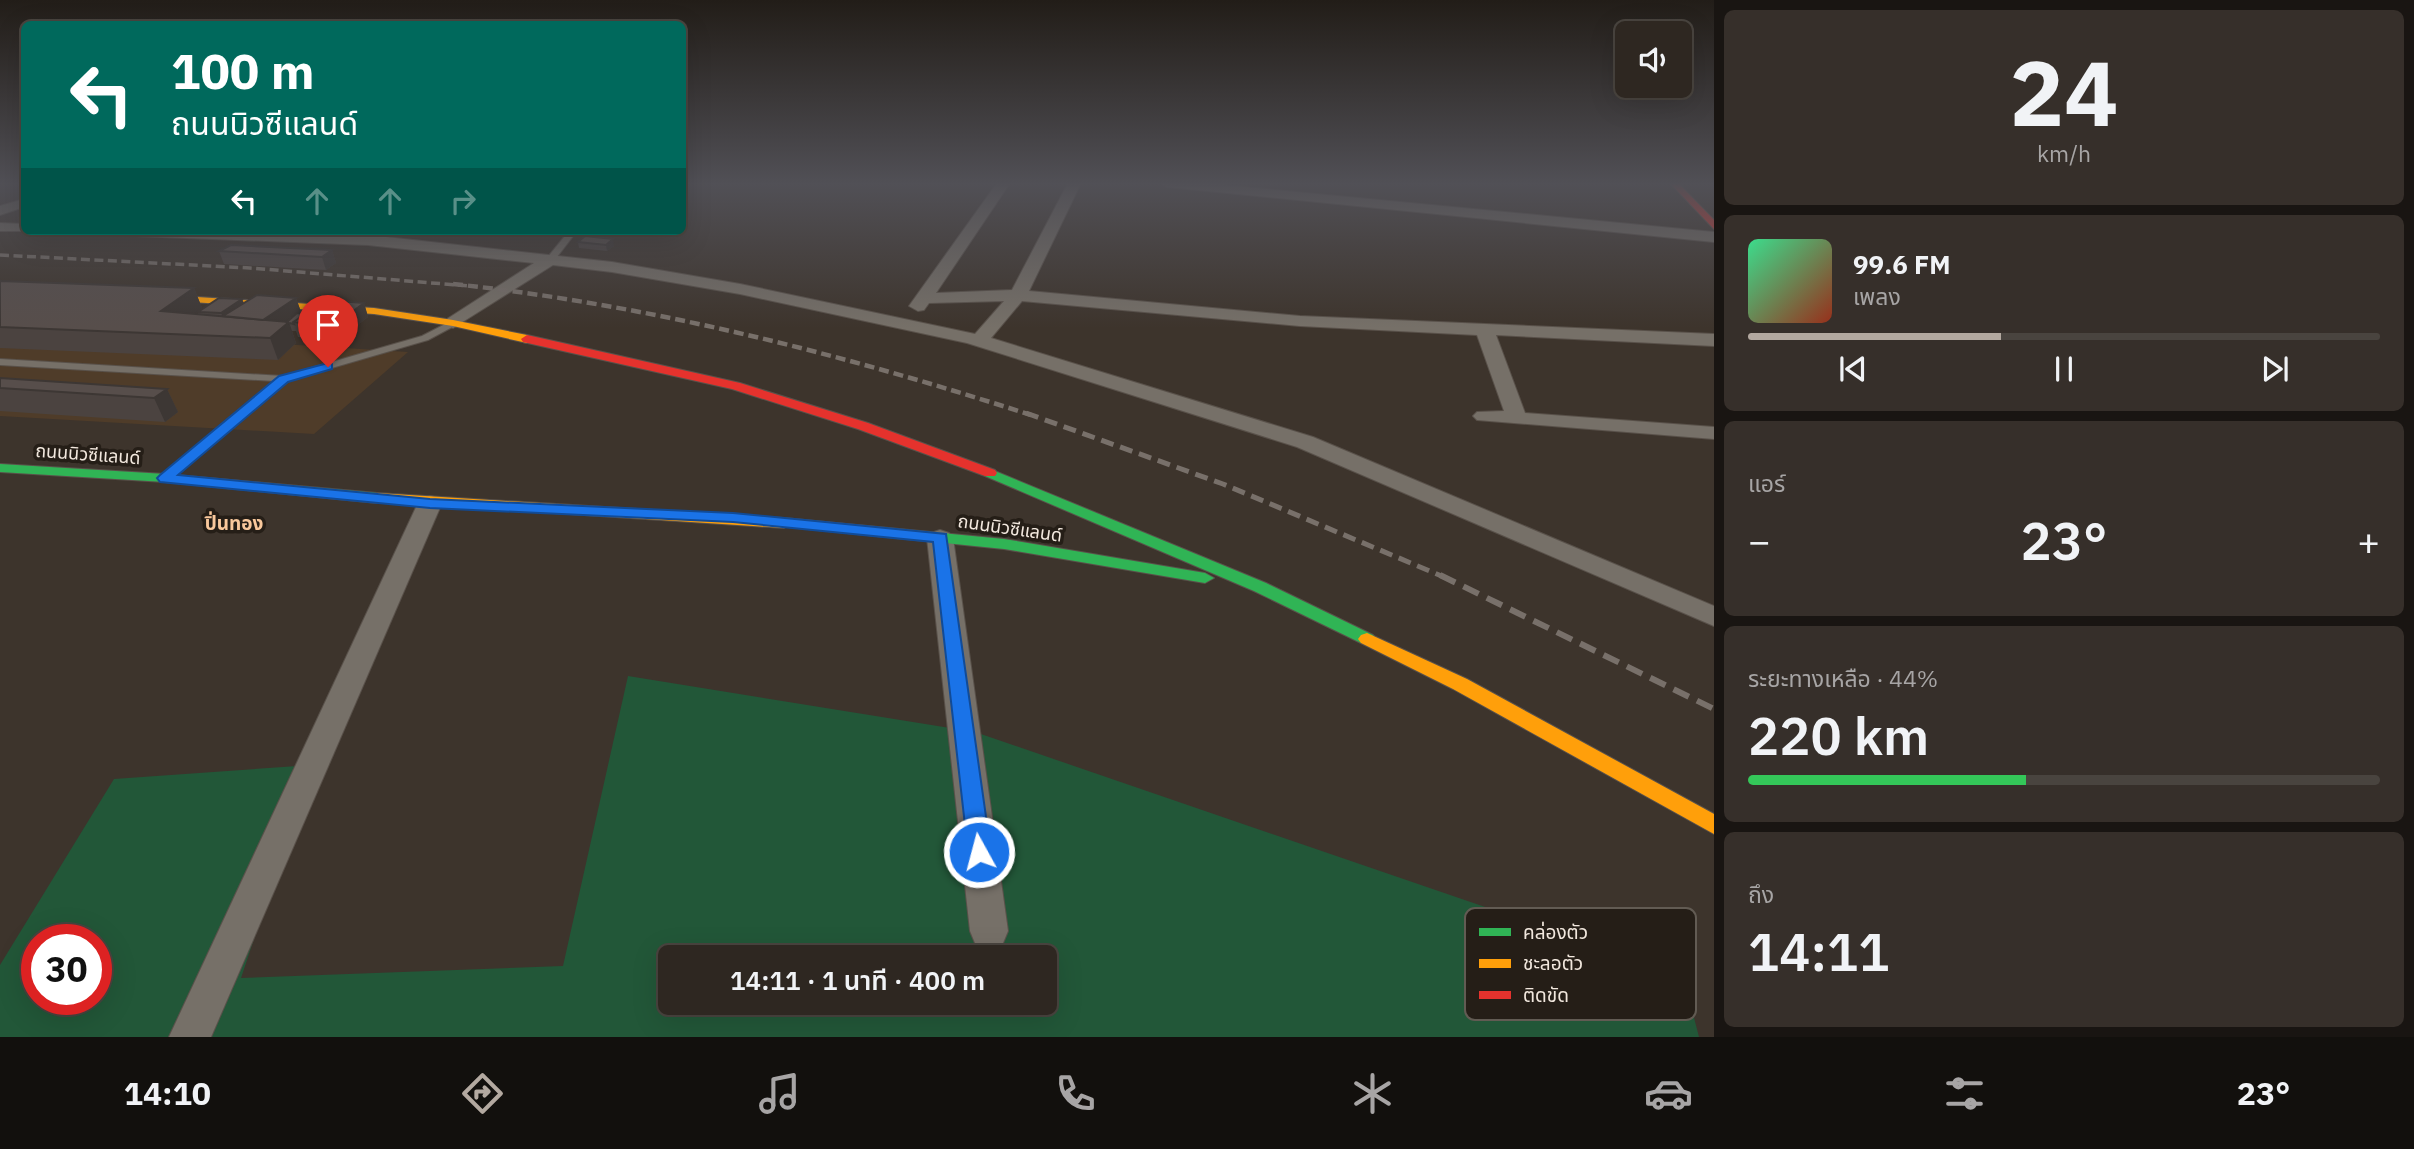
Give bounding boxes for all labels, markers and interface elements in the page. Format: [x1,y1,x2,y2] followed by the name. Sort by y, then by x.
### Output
[1615,21,1692,98] map controls
[1615,21,1692,98] button: sound
[2009,33,2119,151] text: 24
[171,39,315,102] text: 100 m
[56,49,147,140] icon: left
[171,102,358,144] text: ถนนนิวซีแลนด์
[2037,138,2091,168] text: km/h
[225,182,263,220] icon: left
[298,182,336,220] icon: ahead
[371,182,409,220] icon: ahead
[444,182,482,220] icon: right
[1853,247,1951,281] text: 99.6 FM
[1853,281,1901,311] text: เพลง
[298,295,358,367] pin
[309,306,347,344] icon: arrive
[1834,350,1872,388] icon: previous
[2045,350,2083,388] icon: pause
[2256,350,2294,388] icon: next
[35,439,141,469] street label: ถนนนิวซีแลนด์
[1748,468,1785,498] text: แอร์
[2021,507,2107,574] text: 23°
[956,509,1064,547] street label: ถนนนิวซีแลนด์
[204,511,263,535] district label: ปิ่นทอง
[1748,516,1771,565] text: −
[2357,516,2380,565] text: +
[1748,663,1938,693] text: ระยะทางเหลือ · 44%
[1748,702,1929,769] text: 220 km
[942,815,1016,889] position arrow
[1748,879,1774,909] text: ถึง
[1465,908,1696,1020] legend
[1748,918,1889,985] text: 14:11
[1523,920,1588,944] text: คล่องตัว
[21,924,112,1015] speed limit sign: 30
[1523,951,1583,975] text: ชะลอตัว
[730,963,985,997] text: 14:11 · 1 นาที · 400 m
[1523,983,1569,1007] text: ติดขัด
[458,1069,507,1118] icon: directions
[755,1069,804,1118] icon: music
[1051,1069,1100,1118] icon: phone
[1348,1069,1397,1118] icon: climate
[1644,1069,1693,1118] icon: car
[1940,1069,1989,1118] icon: filters
[124,1072,211,1114] text: 14:10
[2237,1072,2290,1114] text: 23°

